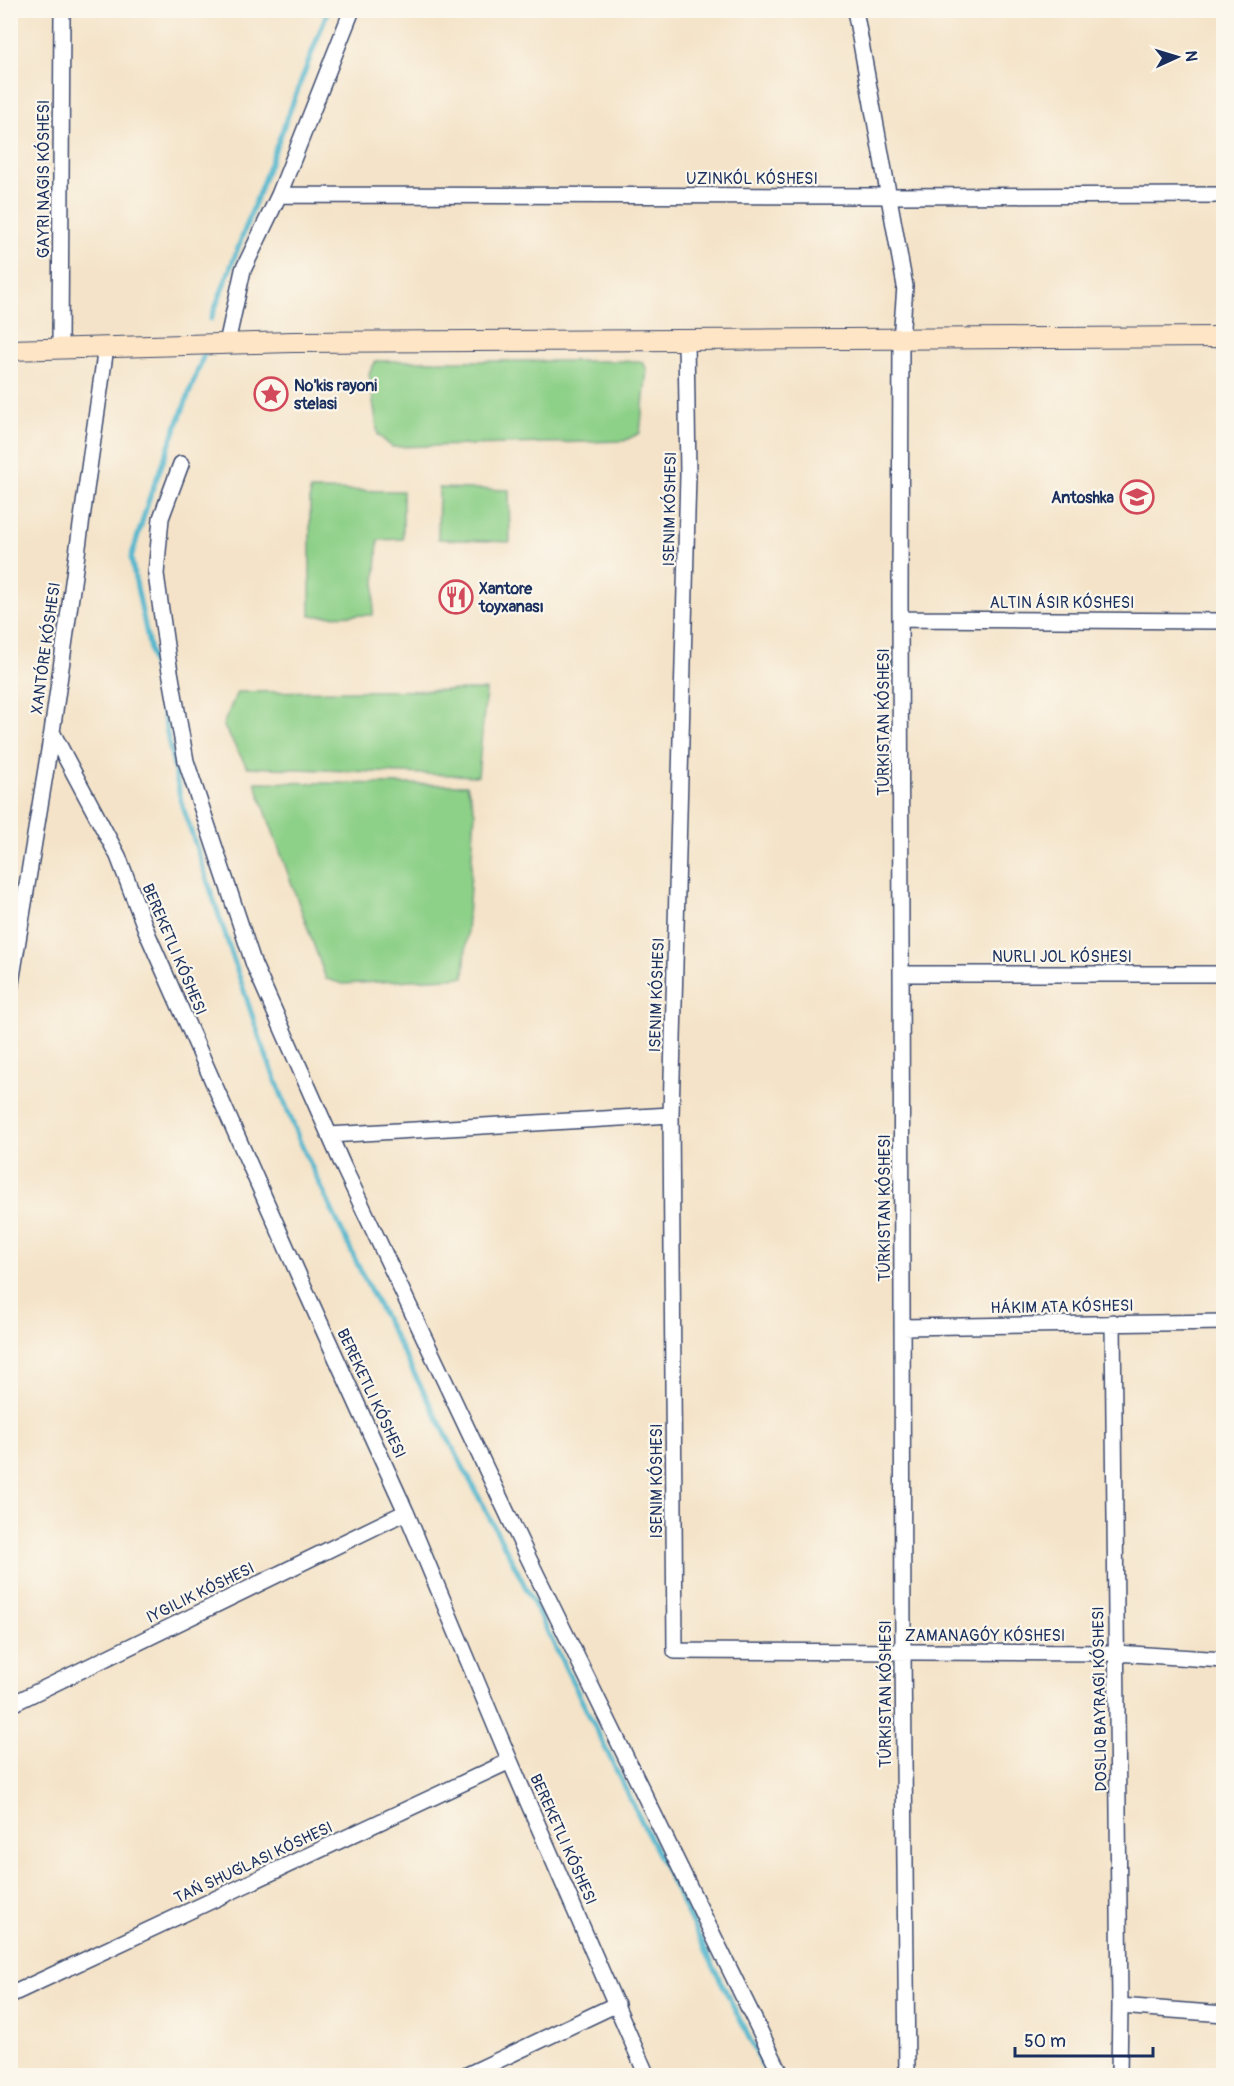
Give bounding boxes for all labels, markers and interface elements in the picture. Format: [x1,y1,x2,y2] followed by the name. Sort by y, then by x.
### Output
[1147,27,1207,87] north arrow
[1181,50,1201,62] text: N
[33,100,54,258] street label: ǴAYRI NAǴIS KÓSHESI
[686,168,818,189] street label: UZINKÓL KÓSHESI
[253,376,289,412] place icon: No'kis rayoni stelasi
[294,376,377,414] place label: No'kis rayoni stelasi
[658,451,681,567] street label: ISENIM KÓSHESI
[1119,479,1155,515] school or university icon: Antoshka
[1051,488,1115,508] place label: Antoshka
[438,579,474,615] restaurant icon: Xantore toyxanası
[478,579,544,617] place label: Xantore toyxanası
[26,581,65,715] street label: XANTÓRE KÓSHESI
[989,592,1135,613] street label: ALTIN ÁSIR KÓSHESI
[873,648,894,796] street label: TÚRKISTAN KÓSHESI
[137,880,212,1018] street label: BEREKETLI KÓSHESI
[644,937,669,1053] street label: ISENIM KÓSHESI
[992,946,1132,967] street label: NURLI JOL KÓSHESI
[874,1134,895,1282] street label: TÚRKISTAN KÓSHESI
[990,1295,1134,1318] street label: HÁKIM ATA KÓSHESI
[332,1325,411,1461] street label: BEREKETLI KÓSHESI
[646,1424,667,1538] street label: ISENIM KÓSHESI
[143,1557,258,1628] street label: IYGILIK KÓSHESI
[1087,1606,1112,1792] street label: DOSLIQ BAYRAǴI KÓSHESI
[875,1620,896,1768] street label: TÚRKISTAN KÓSHESI
[905,1625,1065,1646] street label: ZAMANAGÓY KÓSHESI
[525,1771,602,1908] street label: BEREKETLI KÓSHESI
[170,1816,336,1908] street label: TAŃ SHUǴLASI KÓSHESI
[1015,2020,1153,2058] scale bar
[1024,2030,1066,2053] text: 50 m

